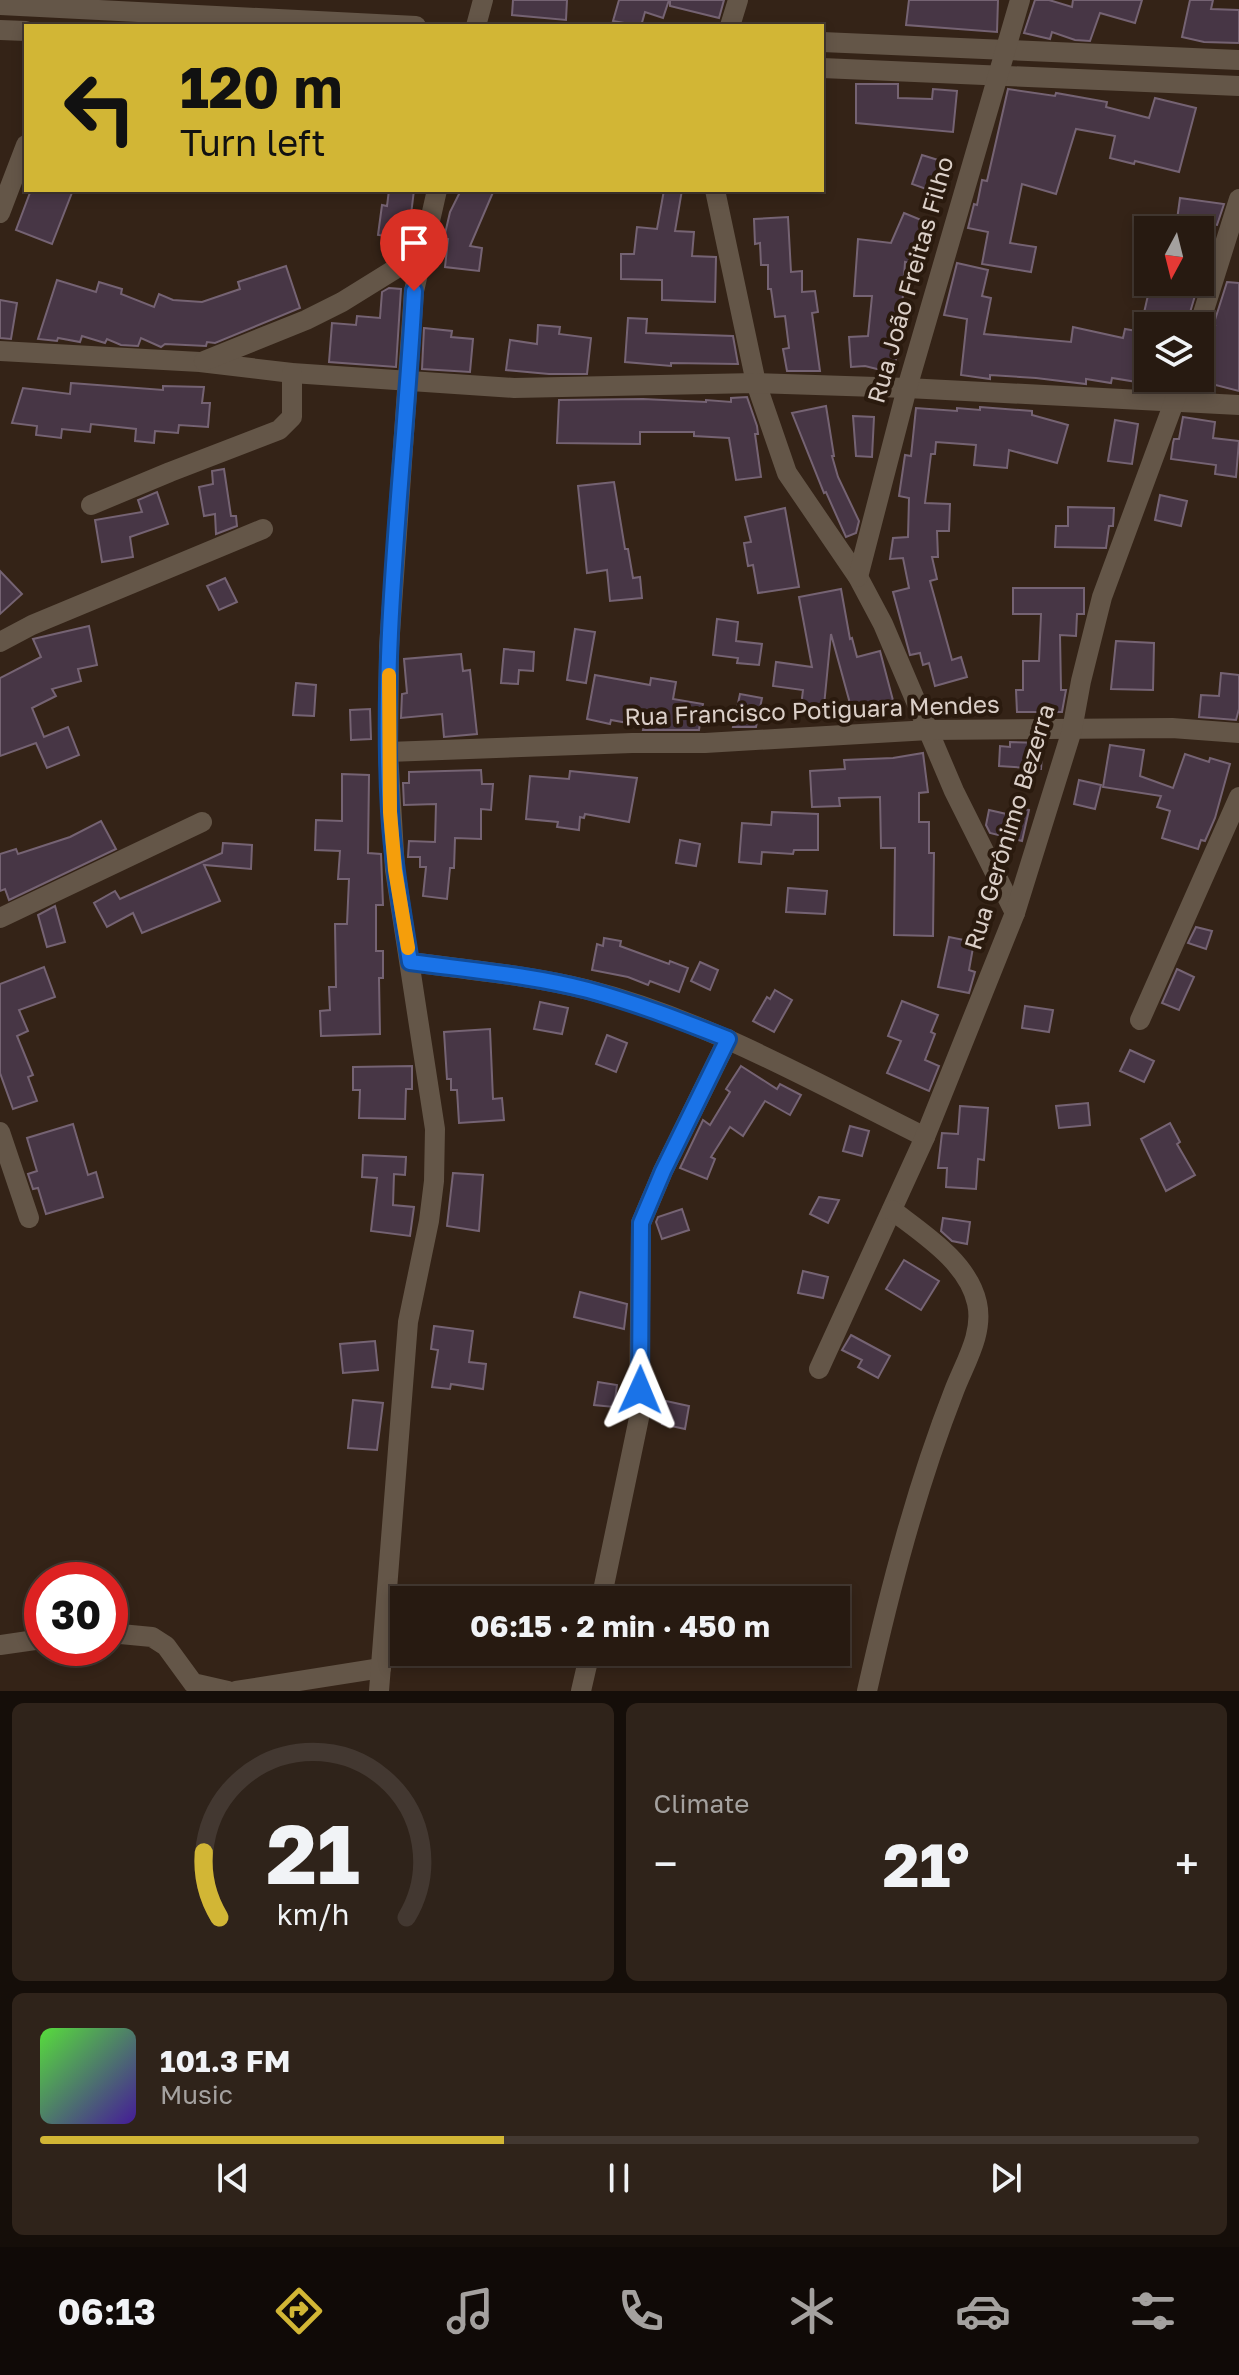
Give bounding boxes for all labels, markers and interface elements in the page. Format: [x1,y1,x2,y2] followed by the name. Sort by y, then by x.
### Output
[180,53,342,120] text: 120 m
[48,56,152,160] icon: left
[180,121,326,164] text: Turn left
[861,153,959,406] street label: Rua João Freitas Filho
[380,209,448,291] pin
[1134,216,1214,296] north arrow
[1134,216,1214,392] map controls
[392,221,436,265] icon: arrive
[1134,312,1214,392] button: layers
[624,688,1000,731] street label: Rua Francisco Potiguara Mendes
[957,700,1060,953] street label: Rua Gerônimo Bezerra
[598,1348,682,1432] position arrow
[24,1562,128,1666] speed limit sign: 30
[470,1608,770,1644] text: 06:15 · 2 min · 450 m
[654,1788,749,1819] text: Climate
[266,1802,360,1902] text: 21
[883,1828,970,1900] text: 21°
[654,1837,678,1890] text: −
[1175,1837,1199,1890] text: +
[276,1897,349,1931] text: km/h
[160,2043,290,2079] text: 101.3 FM
[160,2079,233,2110] text: Music
[211,2156,255,2200] icon: previous
[597,2156,641,2200] icon: pause
[984,2156,1028,2200] icon: next
[271,2283,327,2339] icon: directions
[442,2283,498,2339] icon: music
[613,2283,669,2339] icon: phone
[784,2283,840,2339] icon: climate
[955,2283,1011,2339] icon: car
[1125,2283,1181,2339] icon: filters
[57,2290,156,2333] text: 06:13

